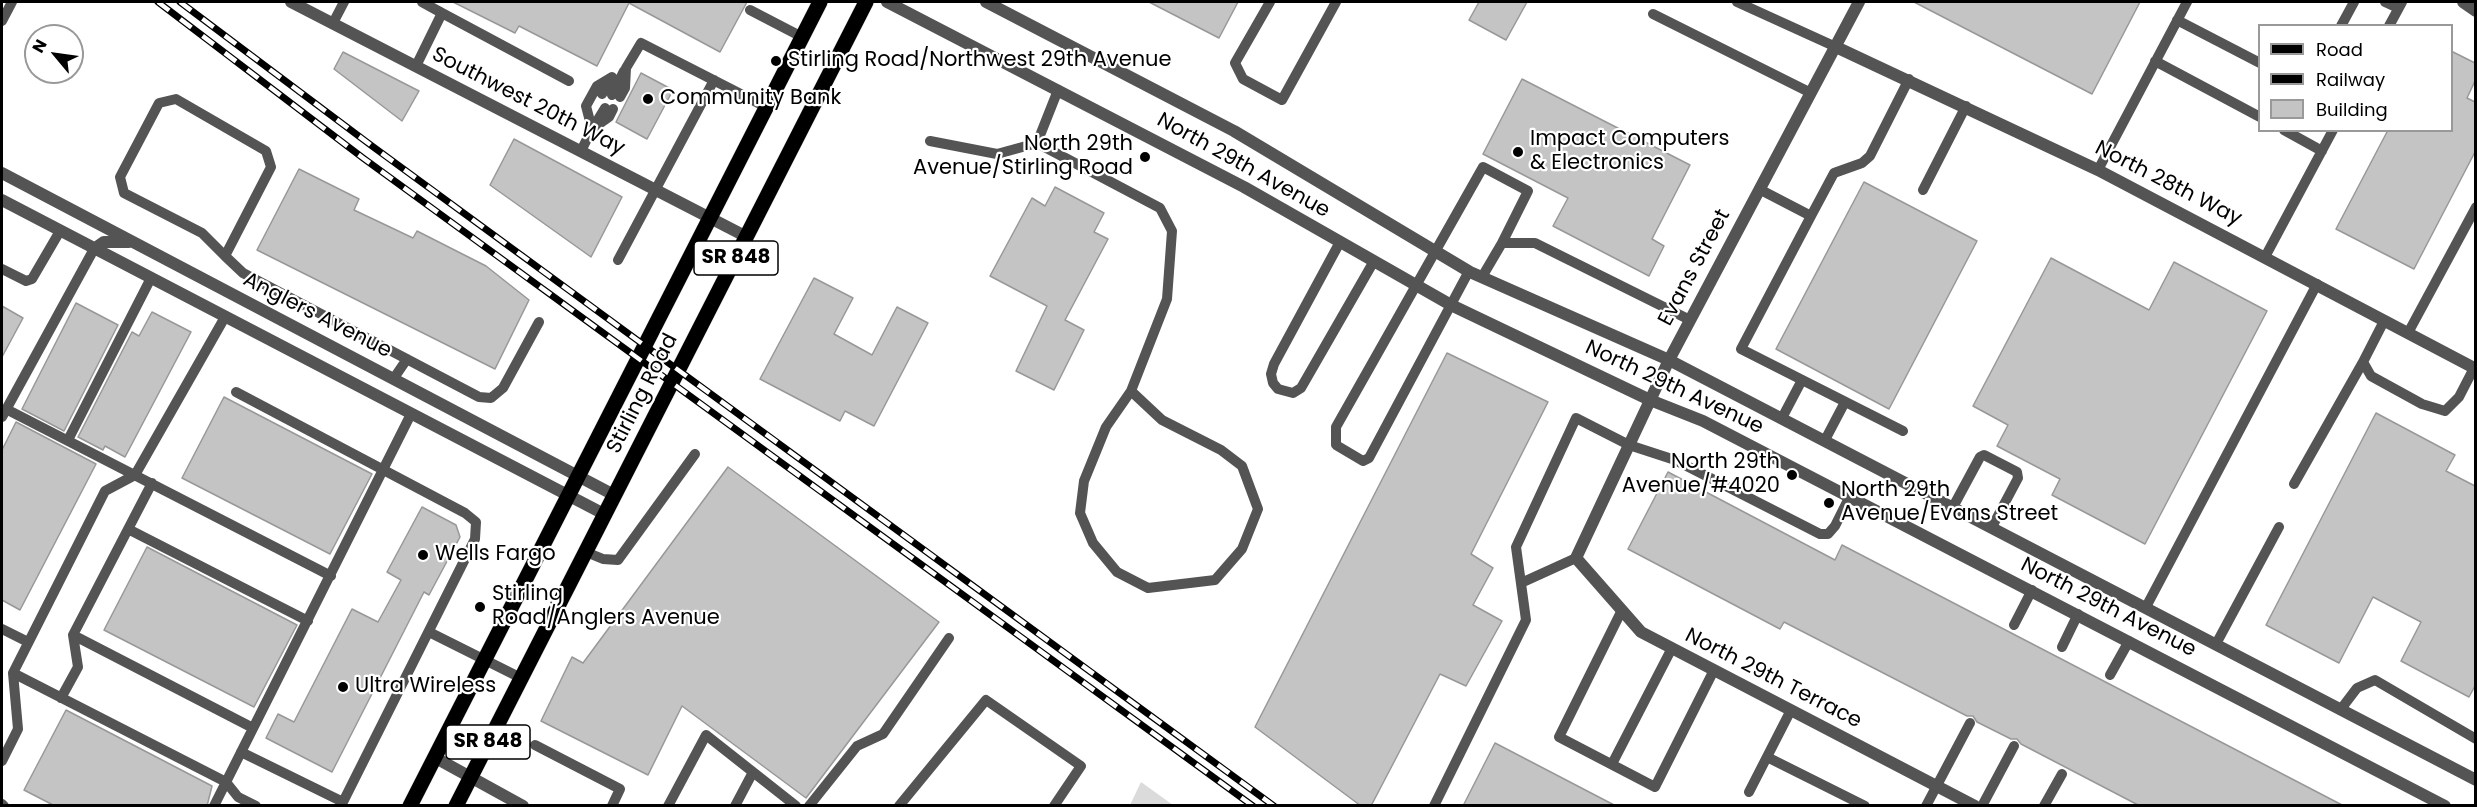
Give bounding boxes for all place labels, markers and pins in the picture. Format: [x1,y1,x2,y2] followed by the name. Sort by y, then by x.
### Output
[788,48,1172,74] place label: Stirling Road/Northwest 29th Avenue
[769,54,783,68] marker: Stirling Road/Northwest 29th Avenue
[660,86,841,112] place label: Community Bank
[641,92,655,106] marker: Community Bank
[1530,127,1730,177] place label: Impact Computers & Electronics
[913,132,1133,182] place label: North 29th Avenue/Stirling Road
[1511,145,1525,159] marker: Impact Computers & Electronics
[1138,150,1152,164] marker: North 29th Avenue/Stirling Road
[1622,450,1780,500] place label: North 29th Avenue/#4020
[1785,468,1799,482] marker: North 29th Avenue/#4020
[1841,478,2058,528] place label: North 29th Avenue/Evans Street
[1822,496,1836,510] marker: North 29th Avenue/Evans Street
[435,542,556,568] place label: Wells Fargo
[416,548,430,562] marker: Wells Fargo
[492,582,720,632] place label: Stirling Road/Anglers Avenue
[473,600,487,614] marker: Stirling Road/Anglers Avenue
[355,674,496,700] place label: Ultra Wireless
[336,680,350,694] marker: Ultra Wireless

